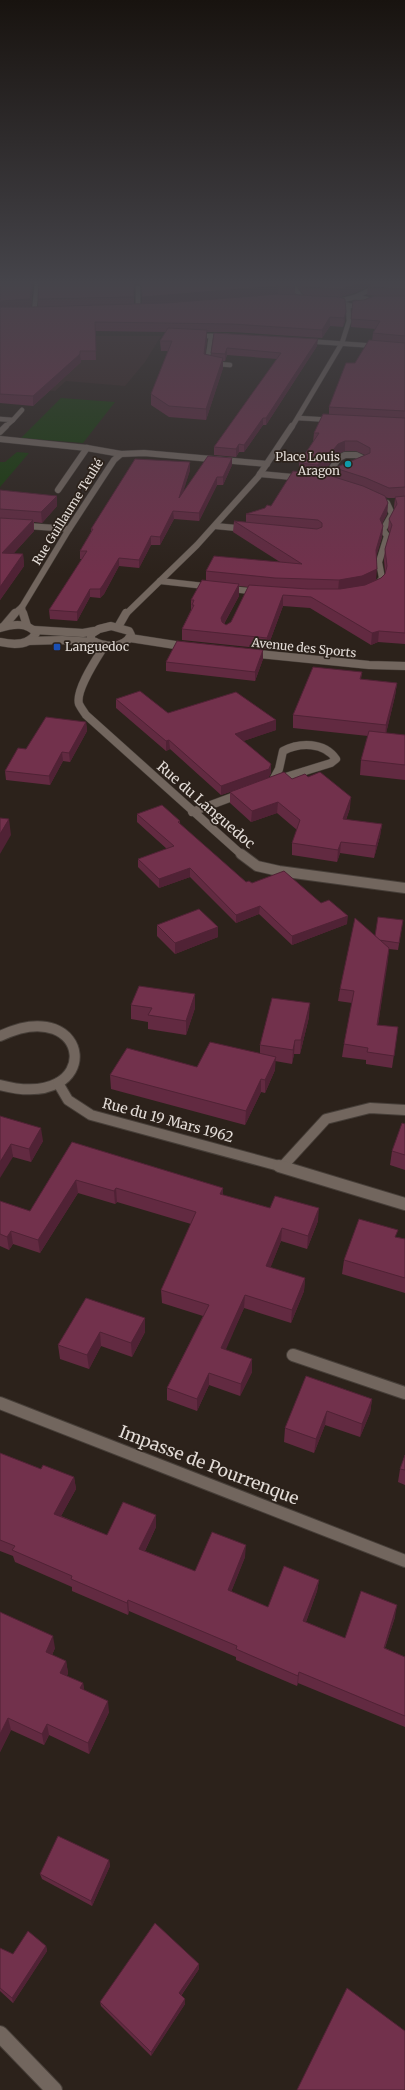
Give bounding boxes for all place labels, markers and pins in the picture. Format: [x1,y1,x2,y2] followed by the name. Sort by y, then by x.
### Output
[275,449,340,478] place label: Place Louis Aragon
[343,459,353,469] marker: Place Louis Aragon
[65,639,129,654] place label: Languedoc
[52,642,62,652] marker: Languedoc

